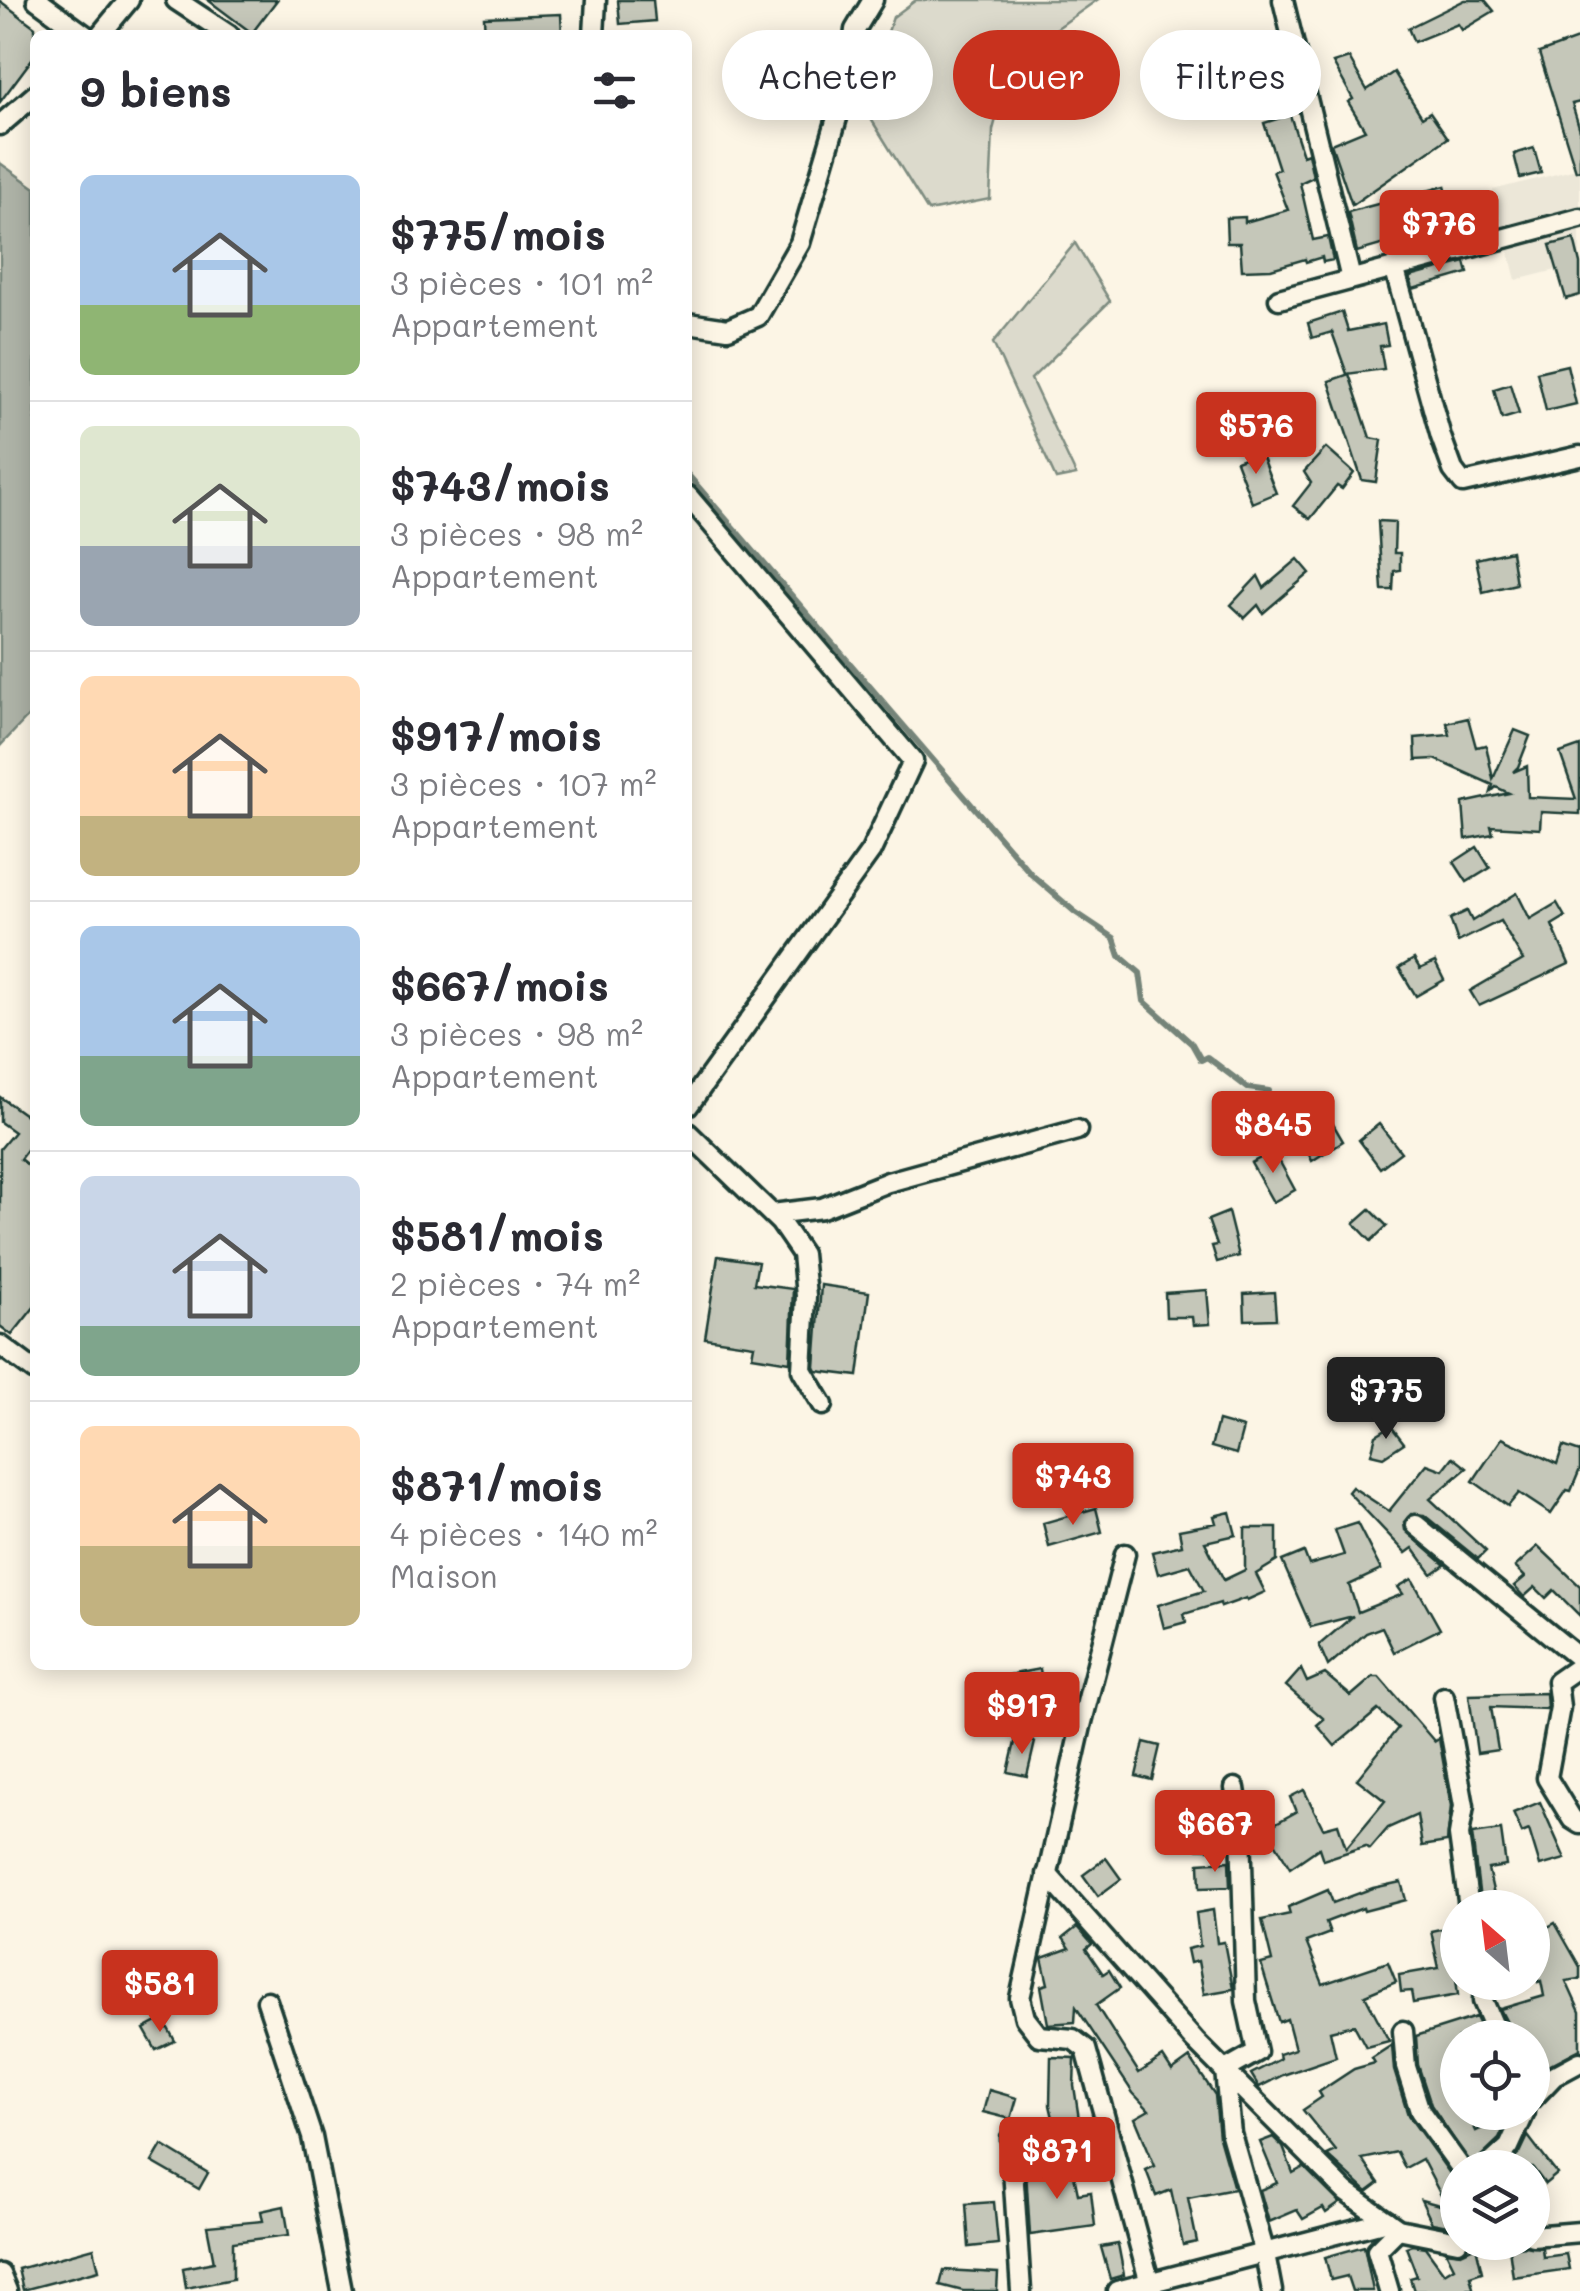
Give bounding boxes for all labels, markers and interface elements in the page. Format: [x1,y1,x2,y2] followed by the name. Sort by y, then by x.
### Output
[722,30,933,120] chip: Acheter
[953,30,1120,120] chip: Louer
[1140,30,1321,120] chip: Filtres
[80,63,232,118] text: 9 biens
[587,63,642,118] icon: filters
[1380,190,1498,275] pin: $776
[1402,201,1476,243] text: $776
[390,206,606,261] text: $775/mois
[160,215,280,335] icon: home
[390,261,653,303] text: 3 pièces · 101 m²
[390,303,599,345] text: Appartement
[1197,392,1315,477] pin: $576
[1218,403,1294,445] text: $576
[390,457,610,512] text: $743/mois
[160,466,280,586] icon: home
[390,512,643,554] text: 3 pièces · 98 m²
[390,554,599,596] text: Appartement
[390,707,602,762] text: $917/mois
[160,716,280,836] icon: home
[390,762,657,804] text: 3 pièces · 107 m²
[390,804,599,846] text: Appartement
[390,957,609,1012] text: $667/mois
[160,966,280,1086] icon: home
[390,1012,643,1054] text: 3 pièces · 98 m²
[390,1054,599,1096] text: Appartement
[1214,1091,1332,1176] pin: $845
[1234,1102,1312,1144] text: $845
[390,1207,604,1262] text: $581/mois
[160,1216,280,1336] icon: home
[390,1262,640,1304] text: 2 pièces · 74 m²
[390,1304,599,1346] text: Appartement
[1327,1357,1445,1442] pin: $775
[1349,1368,1423,1410] text: $775
[1014,1443,1132,1528] pin: $743
[1034,1454,1112,1496] text: $743
[390,1457,603,1512] text: $871/mois
[160,1466,280,1586] icon: home
[390,1512,658,1554] text: 4 pièces · 140 m²
[390,1554,498,1596] text: Maison
[963,1672,1081,1757] pin: $917
[986,1683,1058,1725] text: $917
[1156,1790,1274,1875] pin: $667
[1177,1801,1253,1843] text: $667
[1440,1890,1550,2000] north arrow
[1440,1890,1550,2260] map controls
[101,1950,219,2035] pin: $581
[124,1961,196,2003] text: $581
[1440,2020,1550,2130] button: locate
[998,2117,1116,2202] pin: $871
[1021,2128,1093,2170] text: $871
[1440,2150,1550,2260] button: layers

